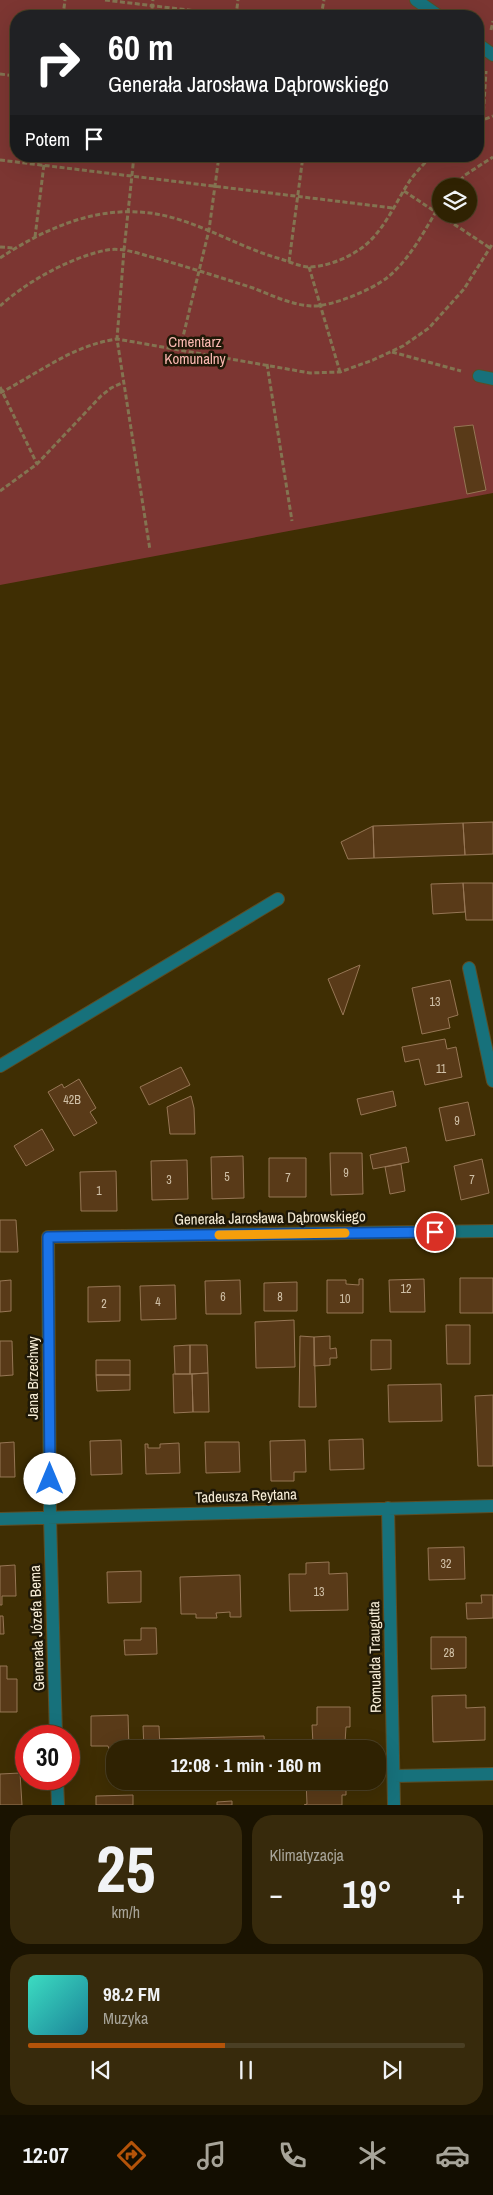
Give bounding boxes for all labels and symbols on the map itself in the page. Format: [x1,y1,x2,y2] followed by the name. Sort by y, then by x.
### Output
[164,331,227,369] park label: Cmentarz Komunalny
[430,994,440,1010] house number: 13
[436,1061,447,1077] house number: 11
[63,1092,81,1108] house number: 42B
[454,1113,460,1129] house number: 9
[343,1165,349,1181] house number: 9
[224,1169,230,1185] house number: 5
[285,1170,291,1186] house number: 7
[166,1172,172,1188] house number: 3
[469,1172,475,1188] house number: 7
[96,1183,102,1199] house number: 1
[174,1205,366,1230] street label: Generała Jarosława Dąbrowskiego
[414,1211,456,1253] pin
[401,1281,411,1297] house number: 12
[220,1289,226,1305] house number: 6
[277,1289,283,1305] house number: 8
[340,1291,350,1307] house number: 10
[155,1294,161,1310] house number: 4
[101,1296,107,1312] house number: 2
[22,1335,43,1420] street label: Jana Brzechwy
[23,1452,75,1504] position arrow
[195,1483,298,1508] street label: Tadeusza Reytana
[441,1556,451,1572] house number: 32
[24,1565,49,1691] street label: Generała Józefa Bema
[314,1584,324,1600] house number: 13
[363,1601,386,1713] street label: Romualda Traugutta
[444,1645,454,1661] house number: 28
[15,1725,80,1790] speed limit sign: 30

